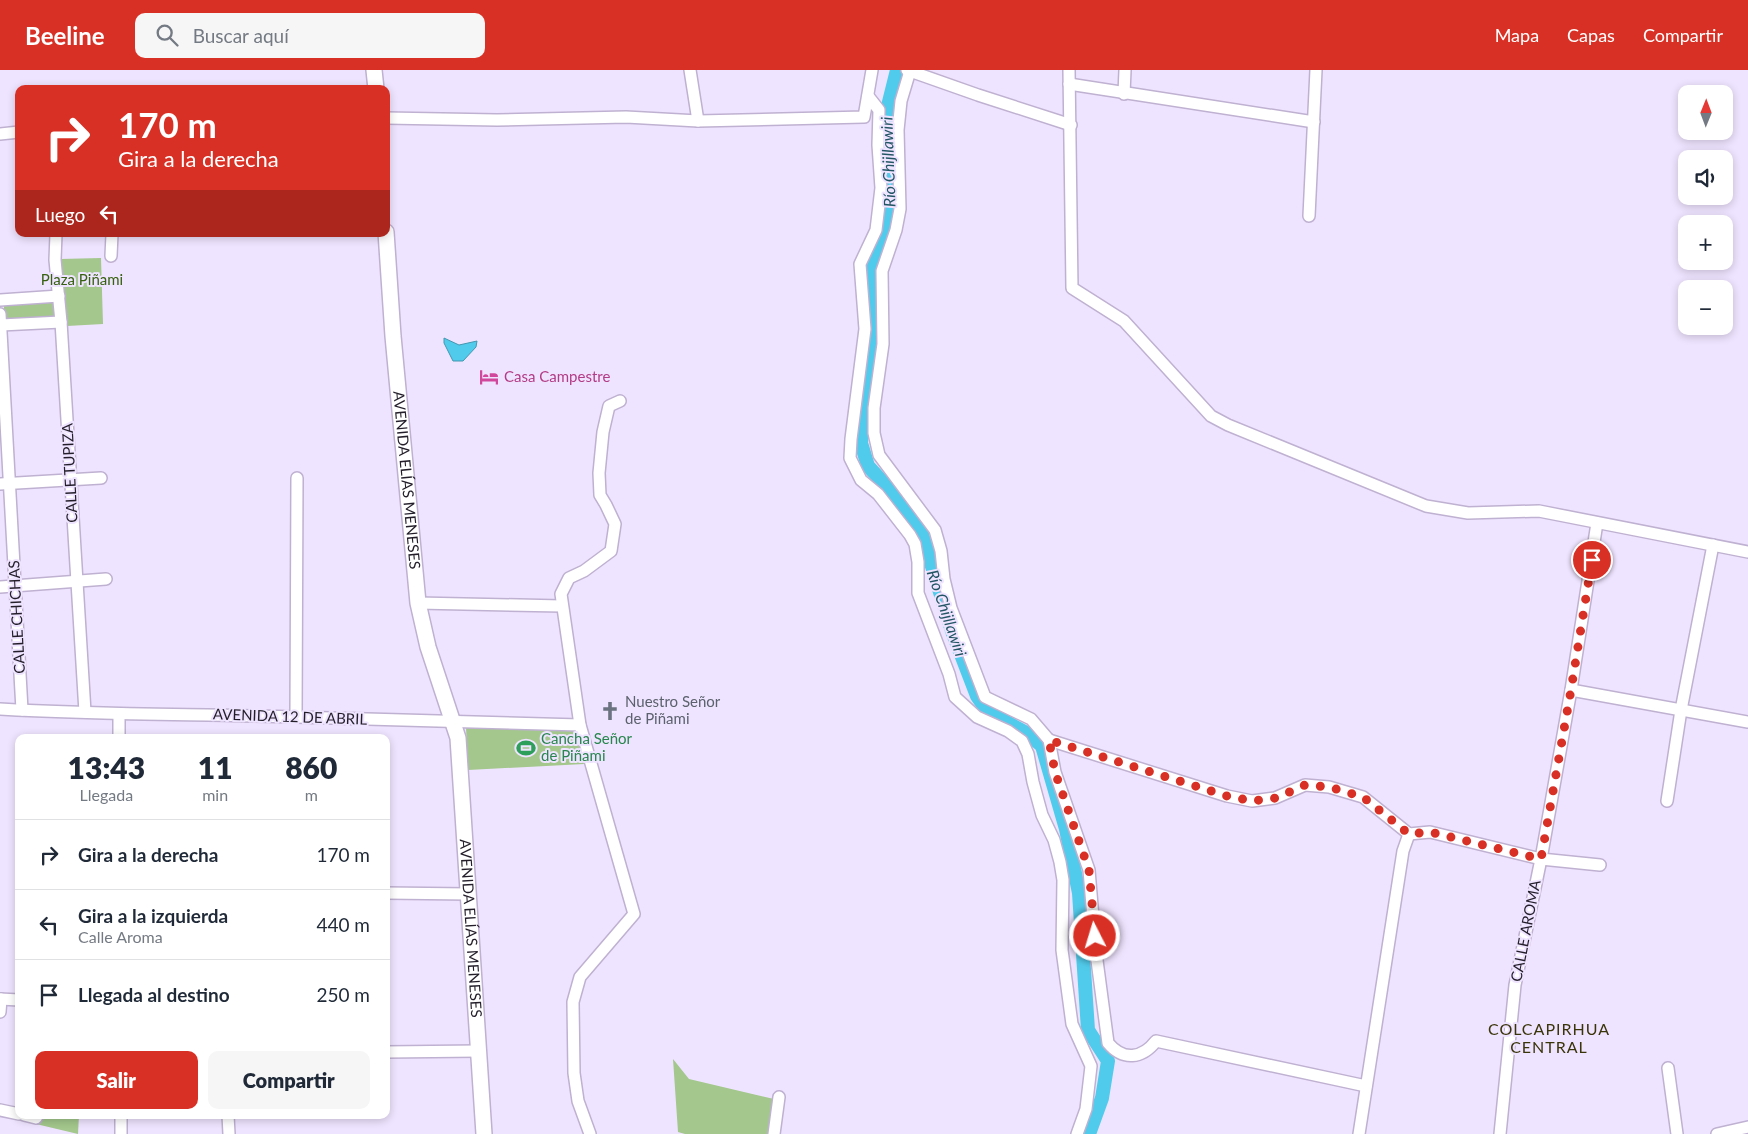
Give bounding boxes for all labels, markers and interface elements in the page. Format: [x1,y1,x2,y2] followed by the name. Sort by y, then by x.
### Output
[135,13,485,58] search box
[25,21,105,50] text: Beeline
[153,21,181,49] icon: search
[193,24,289,47] text: Buscar aquí
[1495,24,1539,46] text: Mapa
[1567,24,1615,46] text: Capas
[1643,24,1723,46] text: Compartir
[1678,85,1732,140] north arrow
[1678,85,1733,335] map controls
[118,103,217,145] text: 170 m
[35,105,100,170] icon: right
[876,116,899,208] water label: Río Chijllawiri
[118,145,279,172] text: Gira a la derecha
[1678,150,1733,205] button: sound
[95,200,123,228] icon: left
[35,203,85,226] text: Luego
[1678,215,1733,270] button: +
[41,270,123,288] park label: Plaza Piñami
[1678,280,1733,335] button: −
[478,366,500,388] hotel icon: Casa Campestre
[504,367,610,385] place label: Casa Campestre
[390,390,425,570] street label: AVENIDA ELÍAS MENESES
[57,422,81,523] street label: CALLE TUPIZA
[1571,539,1613,581] pin
[1578,546,1606,574] icon: arrive
[4,560,28,674] street label: CALLE CHICHAS
[924,567,971,659] water label: Río Chijllawiri
[625,692,721,727] place label: Nuestro Señor de Piñami
[599,700,621,722] church icon: Nuestro Señor de Piñami
[213,704,368,728] street label: AVENIDA 12 DE ABRIL
[541,729,633,764] place label: Cancha Señor de Piñami
[515,737,537,759] sports icon: Cancha Señor de Piñami
[68,749,145,785] text: 13:43
[198,749,233,785] text: 11
[285,749,337,785] text: 860
[80,785,133,804] text: Llegada
[202,785,228,804] text: min
[305,785,318,804] text: m
[457,838,486,1018] street label: AVENIDA ELÍAS MENESES
[35,841,63,869] icon: right
[78,843,218,866] text: Gira a la derecha
[316,843,370,866] text: 170 m
[1506,878,1544,983] street label: CALLE AROMA
[78,904,228,927] text: Gira a la izquierda
[1068,909,1120,961] position arrow
[35,911,63,939] icon: left
[316,913,370,936] text: 440 m
[78,927,163,946] text: Calle Aroma
[35,981,63,1009] icon: arrive
[78,983,230,1006] text: Llegada al destino
[316,983,370,1006] text: 250 m
[1488,1019,1610,1056] district label: COLCAPIRHUA CENTRAL
[35,1051,198,1109] button: Salir
[208,1051,370,1109] button: Compartir

